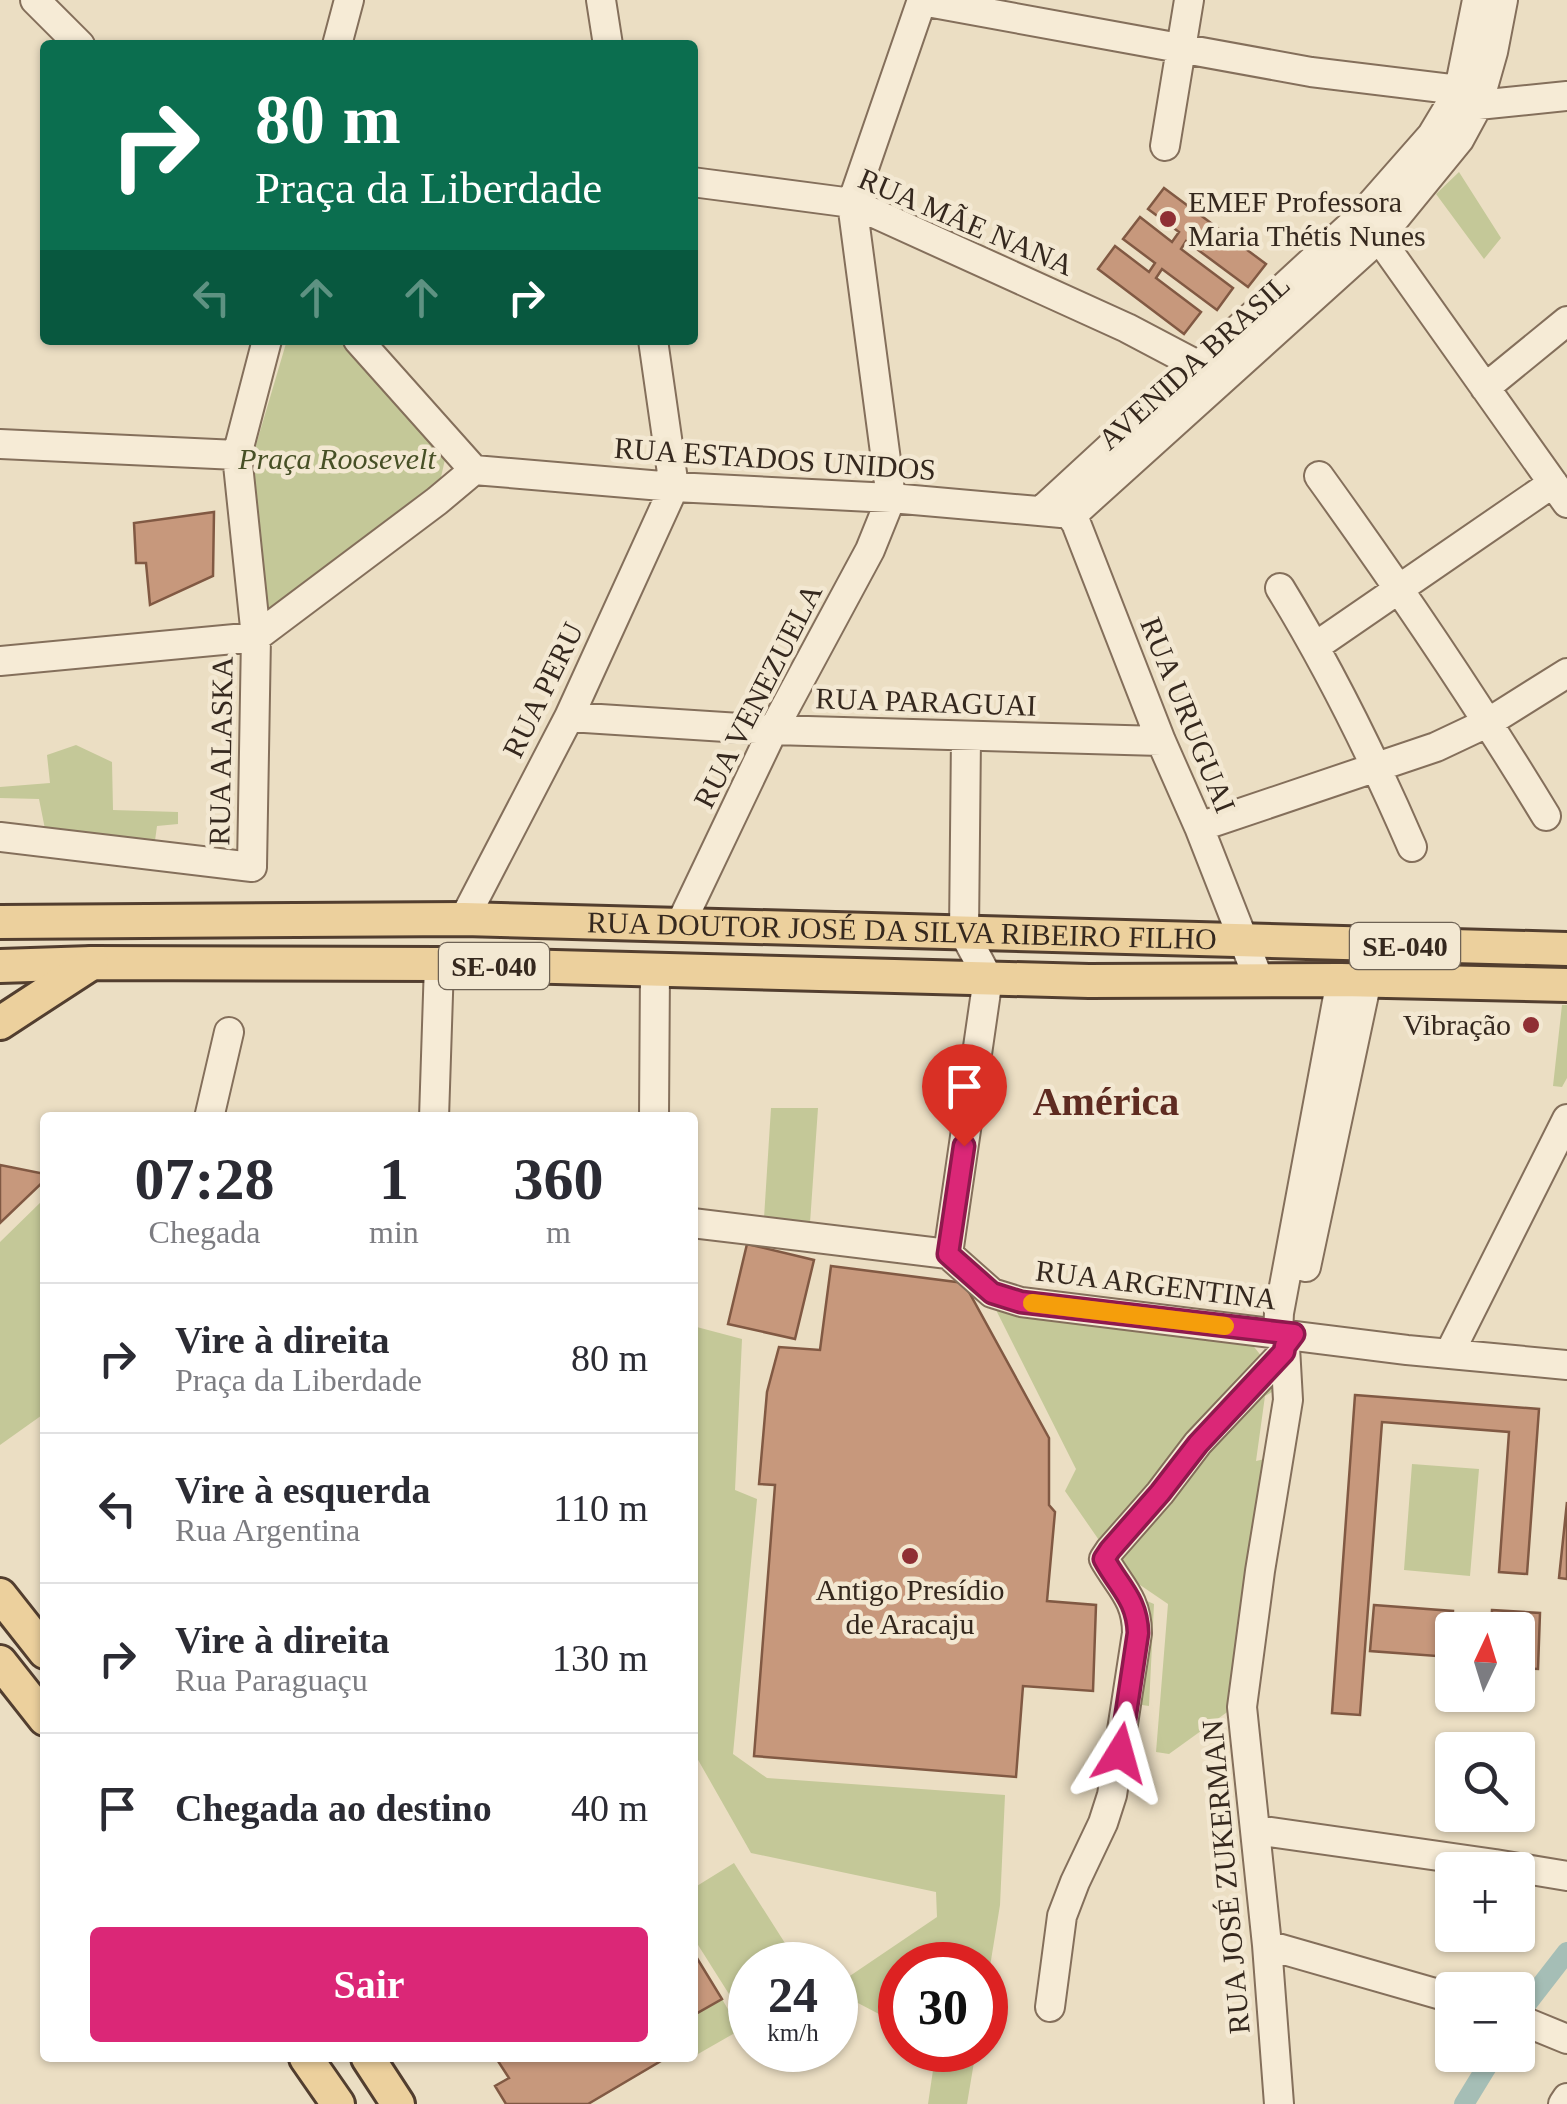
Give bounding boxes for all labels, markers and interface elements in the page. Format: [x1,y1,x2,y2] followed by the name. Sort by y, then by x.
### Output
[90,80,220,210] icon: right
[255,81,401,158] text: 80 m
[854,161,1079,282] street label: RUA MÃE NANA
[255,163,602,213] text: Praça da Liberdade
[1188,185,1426,252] place label: EMEF Professora Maria Thétis Nunes
[1157,208,1179,230] marker: EMEF Professora Maria Thétis Nunes
[1091,267,1296,456] street label: AVENIDA BRASIL
[184,270,239,325] icon: left
[289,270,344,325] icon: ahead
[394,270,449,325] icon: ahead
[499,270,554,325] icon: right
[613,431,937,486] street label: RUA ESTADOS UNIDOS
[237,442,436,475] park label: Praça Roosevelt
[687,578,828,813] street label: RUA VENEZUELA
[1134,612,1243,817] street label: RUA URUGUAI
[496,617,589,763] street label: RUA PERU
[202,656,239,846] street label: RUA ALASKA
[815,681,1037,722] street label: RUA PARAGUAI
[587,905,1217,955] street label: RUA DOUTOR JOSÉ DA SILVA RIBEIRO FILHO
[1350,923,1460,969] road number: SE-040
[439,943,549,989] road number: SE-040
[1403,1008,1511,1041] place label: Vibração
[1520,1014,1542,1036] marker: Vibração
[922,1044,1007,1147] pin
[937,1059,992,1114] icon: arrive
[1033,1079,1179,1124] district label: América
[135,1146,275,1212] text: 07:28
[379,1146,409,1212] text: 1
[513,1146,603,1212] text: 360
[149,1214,261,1250] text: Chegada
[369,1214,419,1250] text: min
[546,1214,571,1250] text: m
[1034,1253,1279,1316] street label: RUA ARGENTINA
[175,1319,390,1361] text: Vire à direita
[90,1331,145,1386] icon: right
[571,1337,648,1379] text: 80 m
[175,1362,422,1398] text: Praça da Liberdade
[175,1469,430,1511] text: Vire à esquerda
[90,1481,145,1536] icon: left
[553,1487,648,1529] text: 110 m
[175,1512,360,1548] text: Rua Argentina
[899,1545,921,1567] marker: Antigo Presídio de Aracaju
[815,1573,1005,1640] place label: Antigo Presídio de Aracaju
[1435,1612,1535,1712] north arrow
[1435,1612,1535,2072] map controls
[175,1619,390,1661] text: Vire à direita
[90,1631,145,1686] icon: right
[552,1637,648,1679] text: 130 m
[175,1662,368,1698] text: Rua Paraguaçu
[1068,1701,1172,1805] position arrow
[1195,1719,1256,2035] street label: RUA JOSÉ ZUKERMAN
[1435,1732,1535,1832] button: search
[90,1781,145,1836] icon: arrive
[175,1787,492,1829] text: Chegada ao destino
[571,1787,648,1829] text: 40 m
[1435,1852,1535,1952] button: +
[90,1927,648,2042] button: Sair
[878,1942,1008,2072] speed limit sign: 30
[768,1967,818,2023] text: 24
[1435,1972,1535,2072] button: −
[767,2019,819,2046] text: km/h

